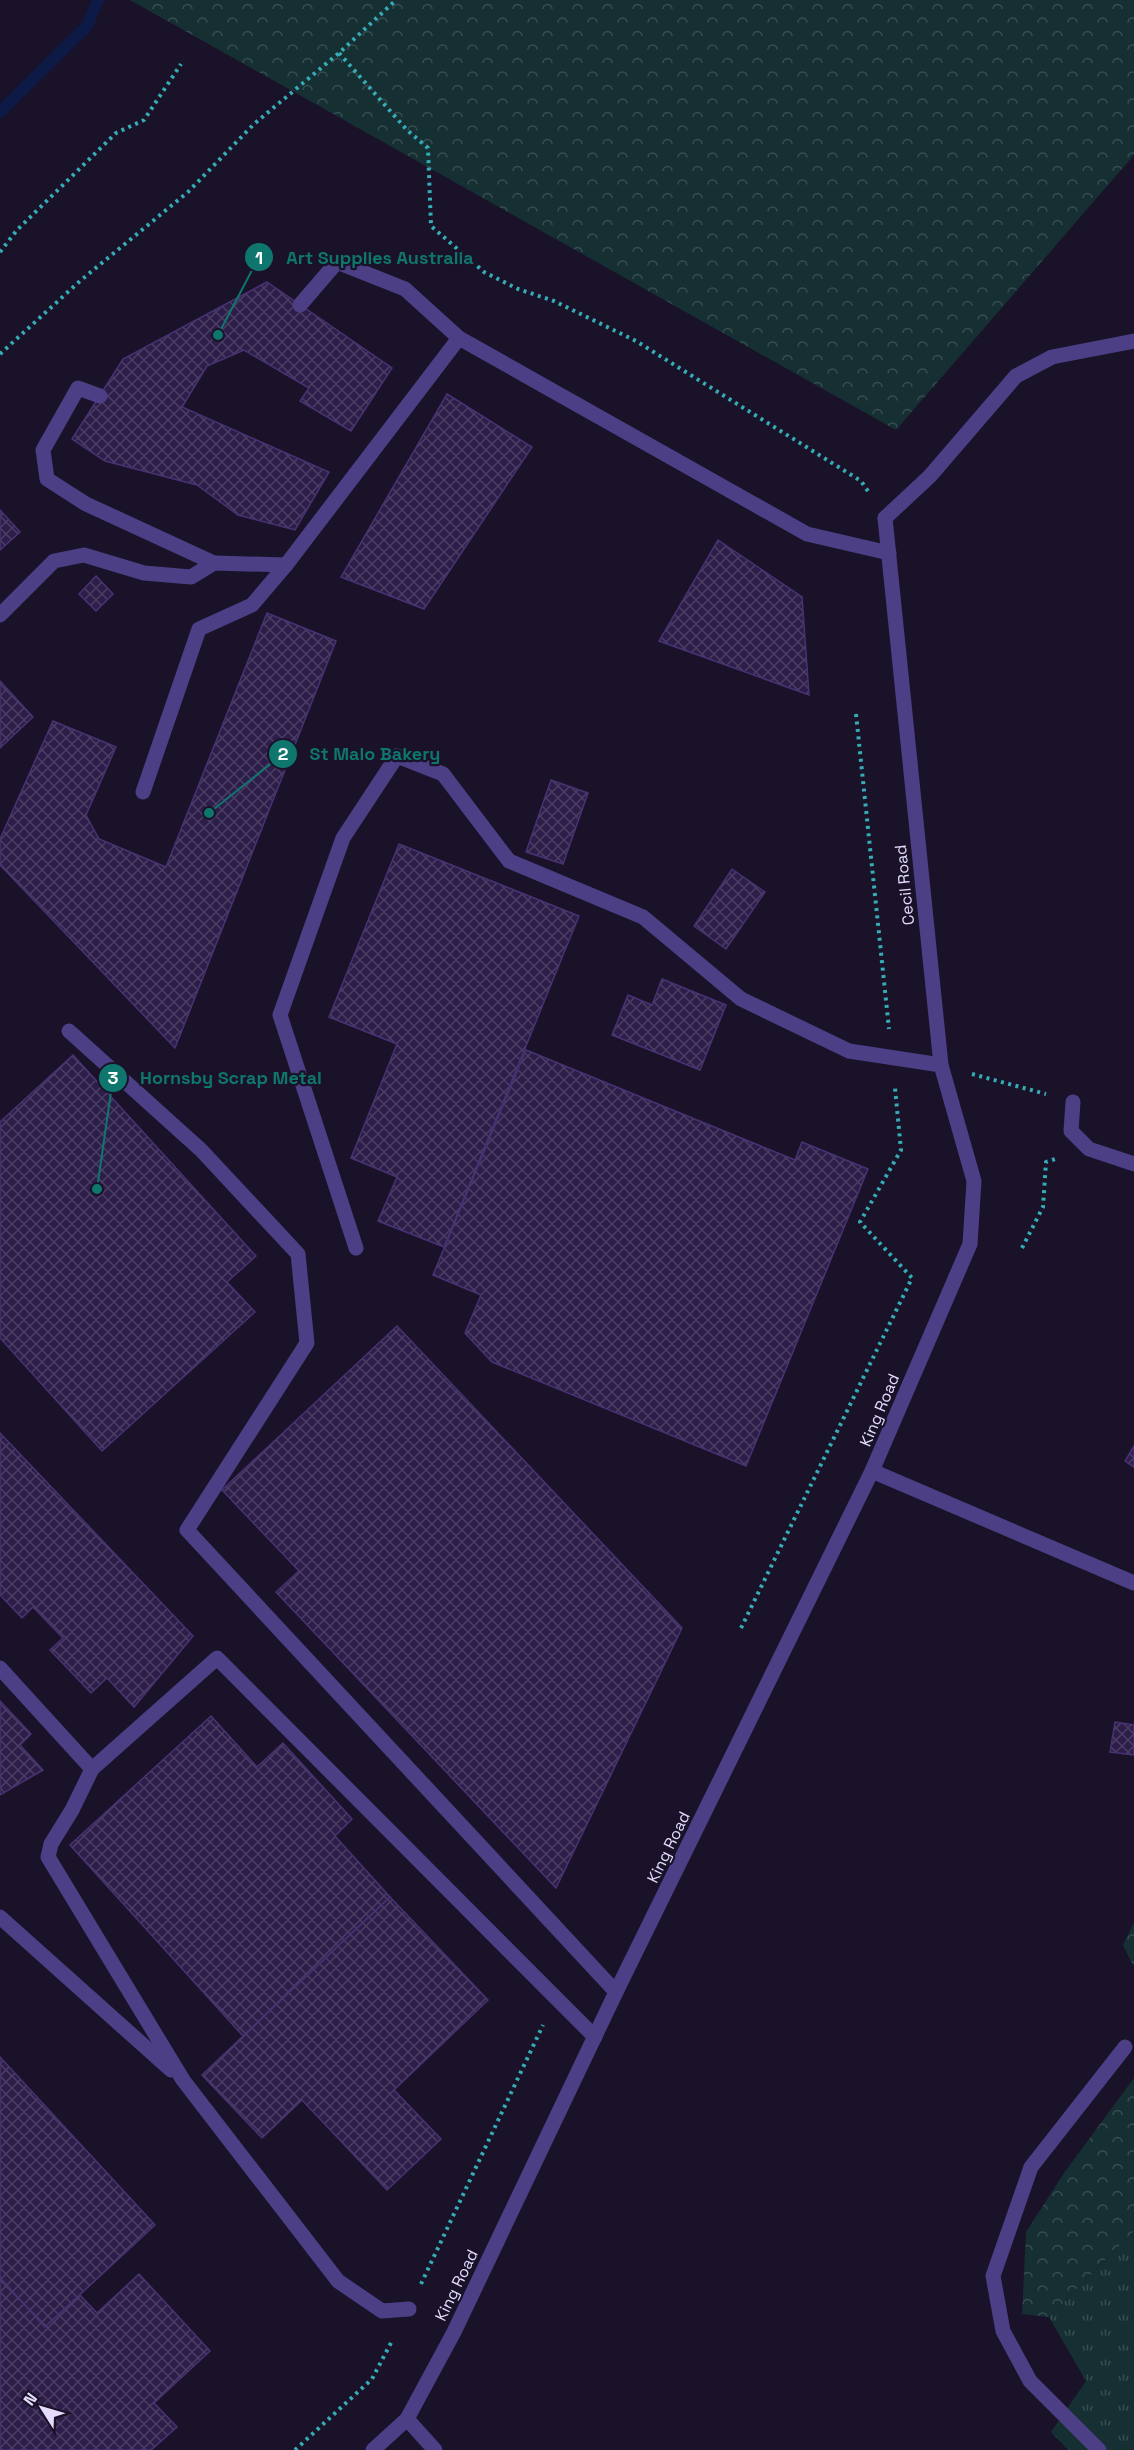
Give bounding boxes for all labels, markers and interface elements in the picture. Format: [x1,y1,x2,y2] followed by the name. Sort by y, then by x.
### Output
[244,239,486,275] callout: Art Supplies Australia
[255,246,263,269] text: 1
[286,246,474,269] text: Art Supplies Australia
[268,736,453,772] callout: St Malo Bakery
[278,742,289,765] text: 2
[310,742,440,765] text: St Malo Bakery
[890,844,919,926] street label: Cecil Road
[98,1060,333,1096] callout: Hornsby Scrap Metal
[108,1066,119,1089] text: 3
[140,1066,322,1089] text: Hornsby Scrap Metal
[855,1371,904,1450] street label: King Road
[642,1808,695,1886] street label: King Road
[430,2246,483,2324] street label: King Road
[12,2378,72,2438] north arrow
[19,2389,42,2410] text: N

